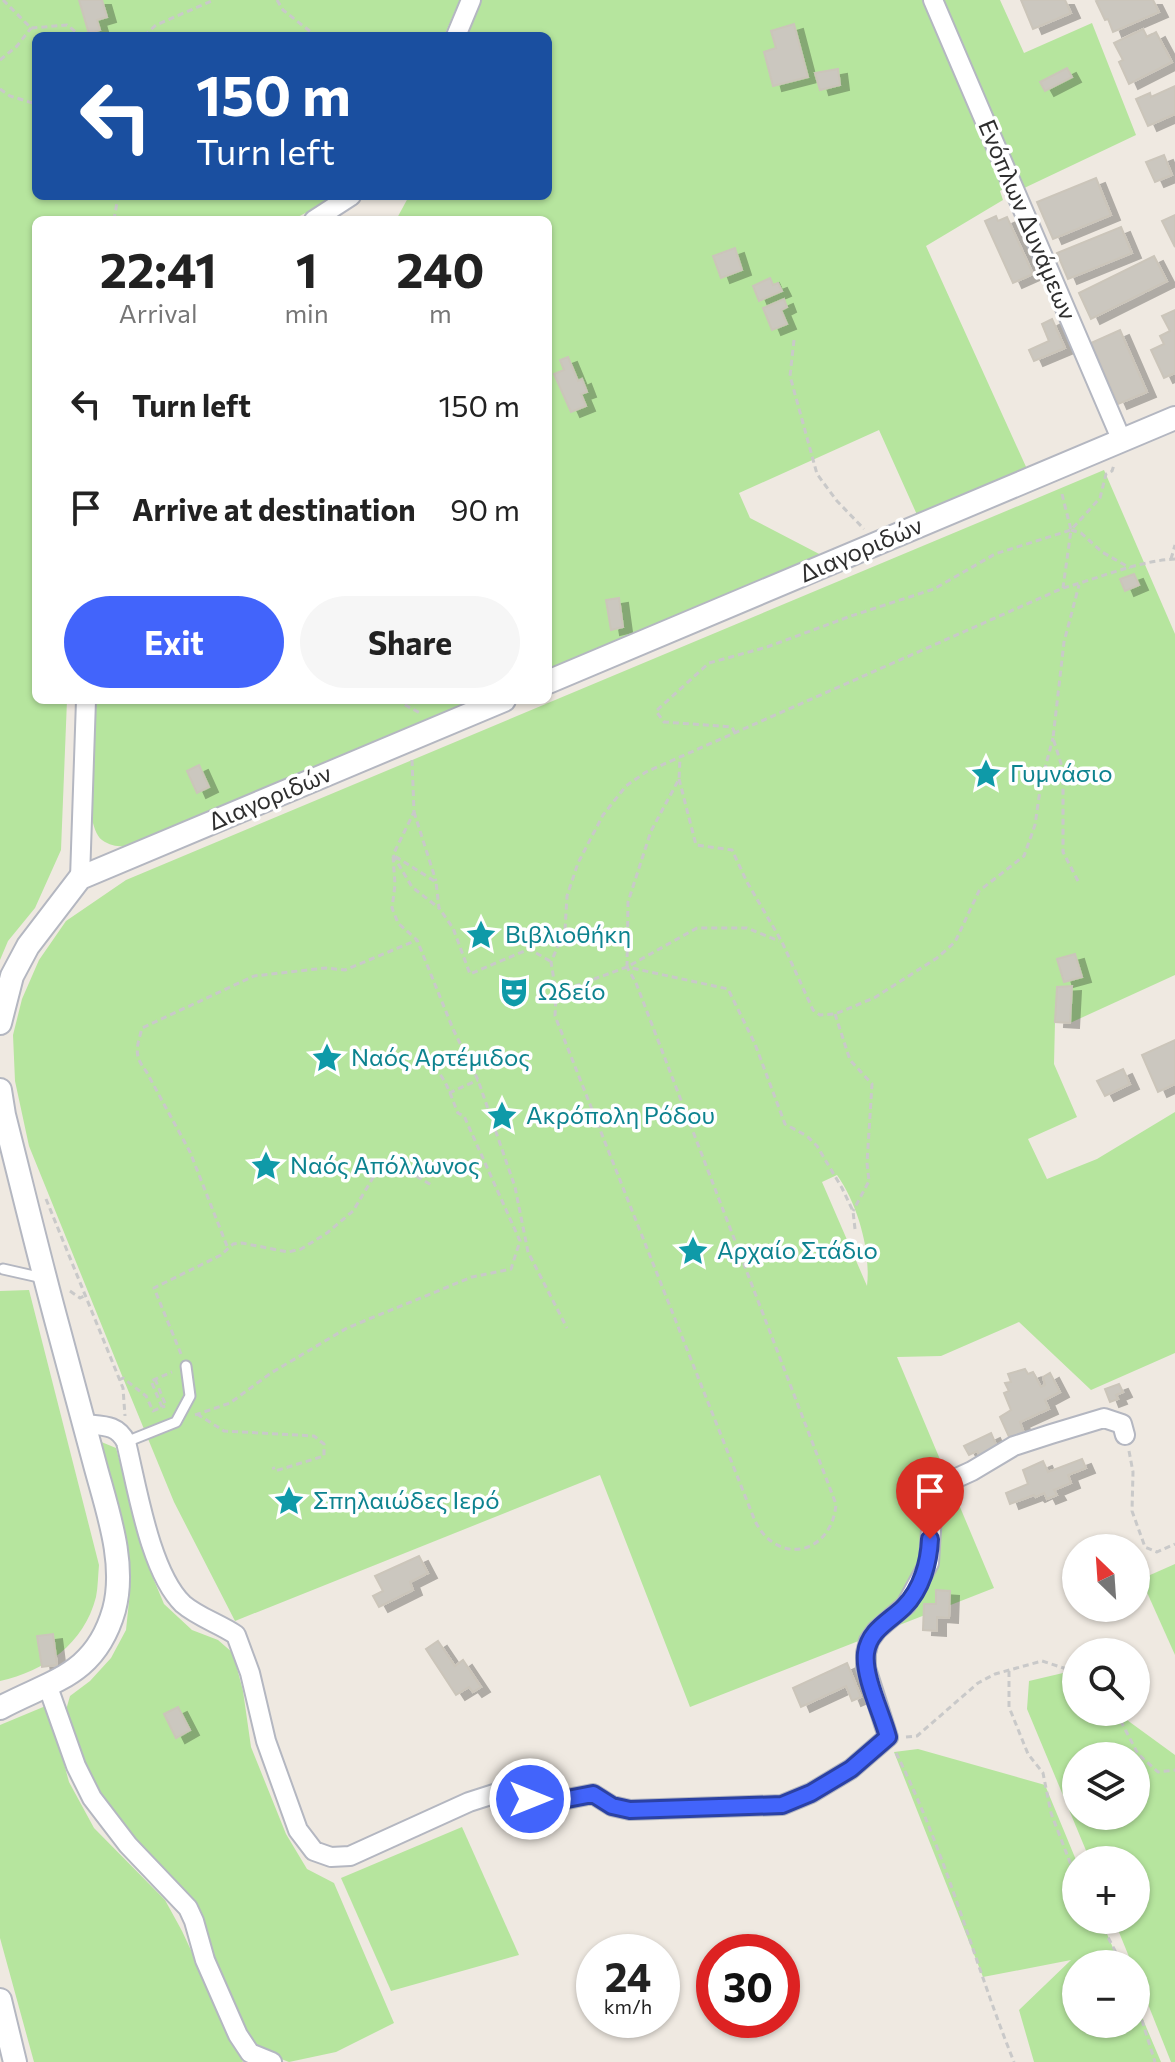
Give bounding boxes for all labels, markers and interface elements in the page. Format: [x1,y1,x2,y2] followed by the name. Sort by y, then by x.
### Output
[196,59,351,128] text: 150 m
[64,64,168,168] icon: left
[973,115,1084,324] street label: Ενόπλων Δυνάμεων
[196,128,335,172] text: Turn left
[100,239,217,298] text: 22:41
[296,239,317,298] text: 1
[396,239,484,298] text: 240
[119,297,198,328] text: Arrival
[284,297,329,328] text: min
[429,297,452,328] text: m
[64,382,108,426] icon: left
[132,386,251,423] text: Turn left
[438,386,520,423] text: 150 m
[64,486,108,530] icon: arrive
[132,490,416,527] text: Arrive at destination
[450,490,520,527] text: 90 m
[794,510,926,588] street label: Διαγοριδών
[64,596,284,688] button: Exit
[300,596,520,688] button: Share
[969,757,1003,791] place icon: Γυμνάσιο
[203,758,335,836] street label: Διαγοριδών
[1010,758,1113,787] place label: Γυμνάσιο
[464,918,498,952] place icon: Βιβλιοθήκη
[505,919,631,948] place label: Βιβλιοθήκη
[497,975,531,1009] theatre icon: Ωδείο
[538,976,606,1005] place label: Ωδείο
[310,1041,344,1075] place icon: Ναός Αρτέμιδος
[351,1042,530,1071] place label: Ναός Αρτέμιδος
[485,1099,519,1133] place icon: Ακρόπολη Ρόδου
[526,1100,715,1129] place label: Ακρόπολη Ρόδου
[249,1149,283,1183] place icon: Ναός Απόλλωνος
[290,1150,480,1179] place label: Ναός Απόλλωνος
[676,1234,710,1268] place icon: Αρχαίο Στάδιο
[717,1235,878,1264] place label: Αρχαίο Στάδιο
[896,1457,964,1539] pin
[908,1469,952,1513] icon: arrive
[272,1484,306,1518] place icon: Σπηλαιώδες Ιερό
[313,1485,500,1514] place label: Σπηλαιώδες Ιερό
[1062,1534,1150,1622] north arrow
[1062,1534,1150,2038] map controls
[1062,1638,1150,1726] button: search
[1062,1742,1150,1830] button: layers
[488,1757,572,1841] position arrow
[1062,1846,1150,1934] button: +
[696,1934,800,2038] speed limit sign: 30
[1062,1950,1150,2038] button: −
[605,1951,651,2000] text: 24
[604,1994,652,2018] text: km/h

